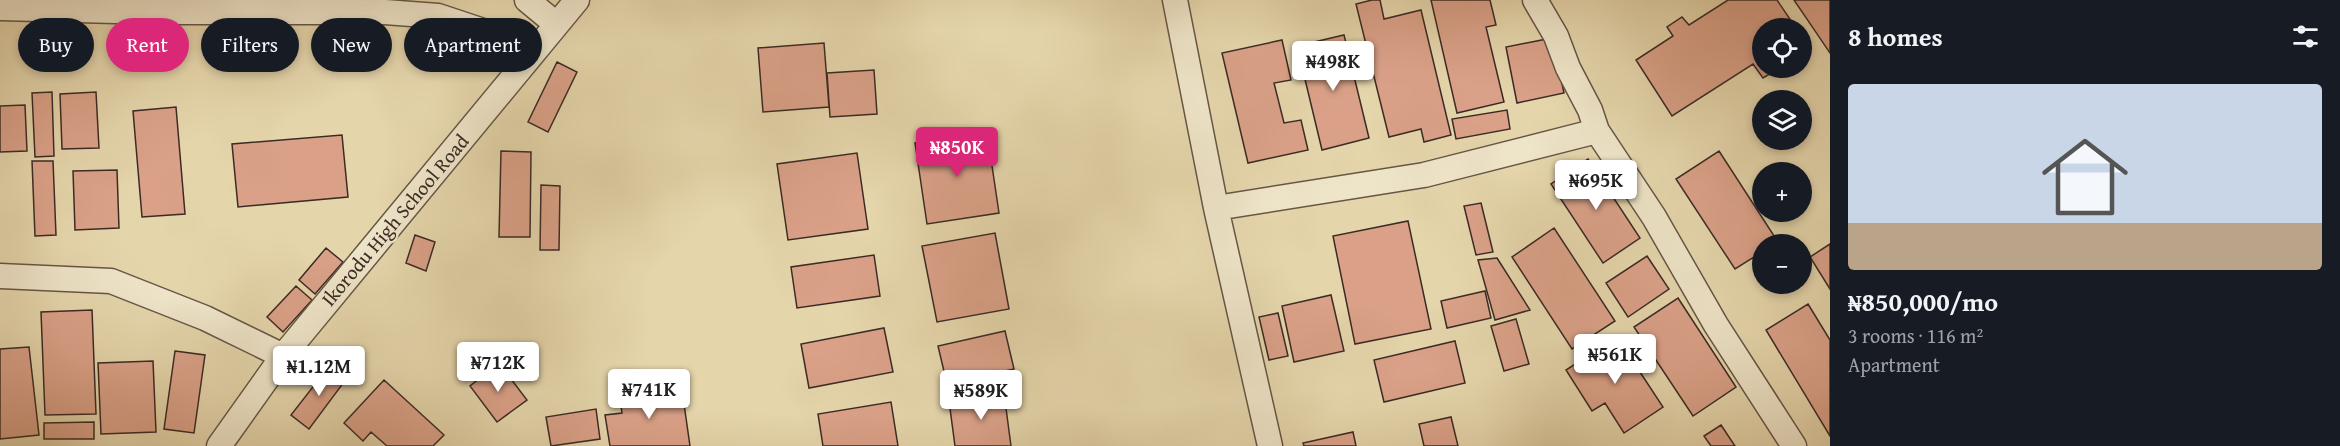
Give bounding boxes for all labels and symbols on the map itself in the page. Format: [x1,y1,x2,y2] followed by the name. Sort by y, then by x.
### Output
[1291,41,1375,92] pin: ₦498K
[314,127,476,312] street label: Ikorodu High School Road
[915,127,999,178] pin: ₦850K
[1554,160,1638,211] pin: ₦695K
[1573,334,1657,385] pin: ₦561K
[456,342,540,393] pin: ₦712K
[270,346,368,397] pin: ₦1.12M
[607,369,691,420] pin: ₦741K
[939,370,1023,421] pin: ₦589K

